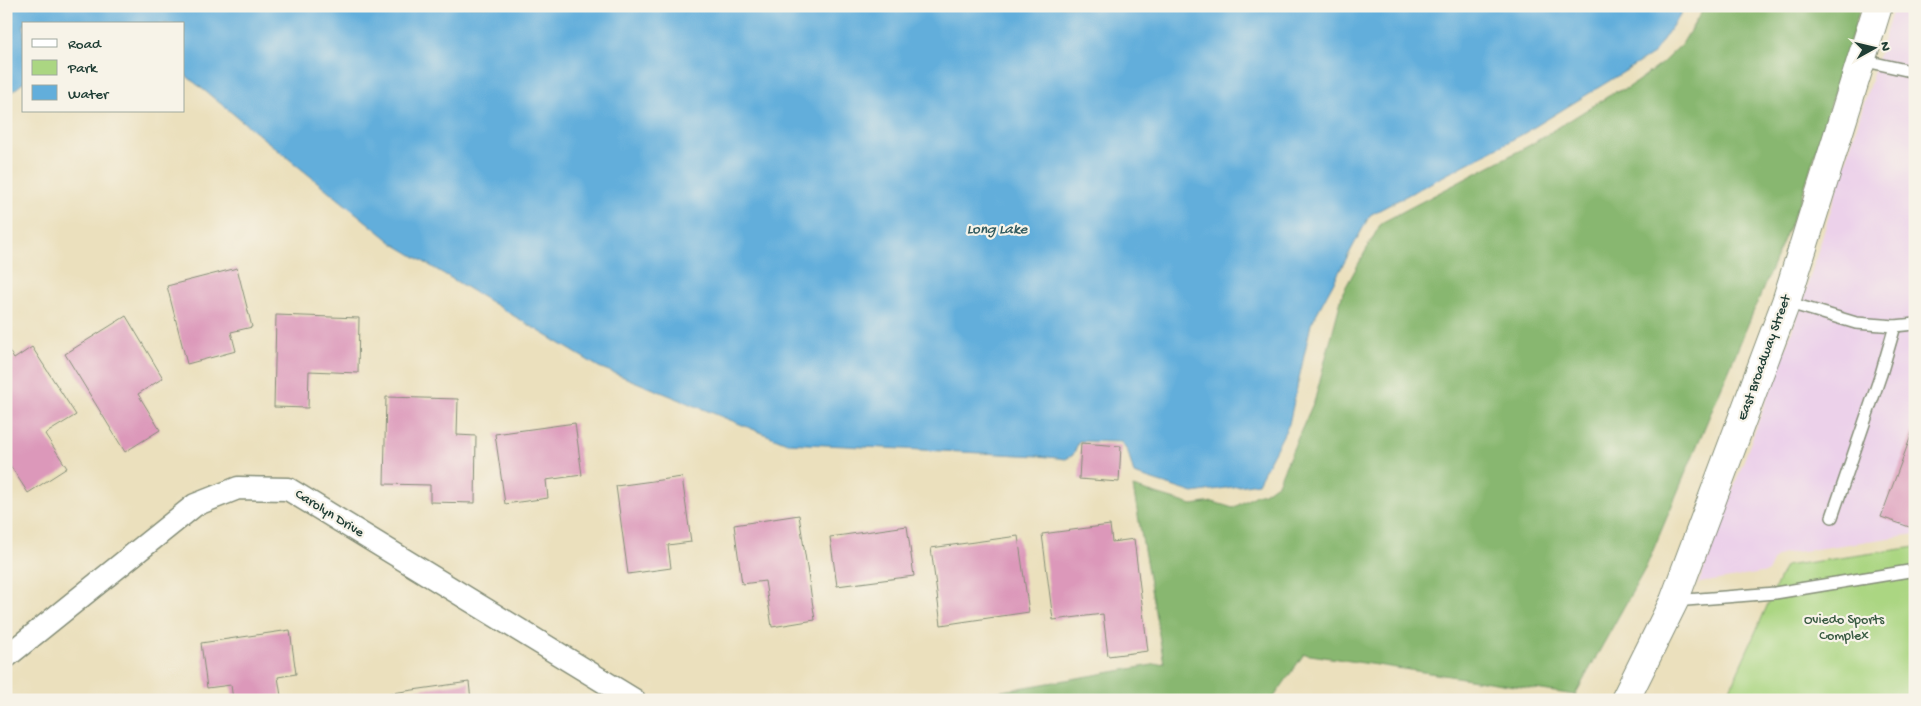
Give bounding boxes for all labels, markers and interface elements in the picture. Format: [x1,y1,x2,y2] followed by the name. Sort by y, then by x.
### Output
[22,22,185,112] legend
[1848,22,1898,72] north arrow
[68,36,102,54] text: Road
[1875,41,1893,52] text: N
[67,60,98,78] text: Park
[68,86,110,104] text: Water
[967,221,1029,239] water label: Long Lake
[1734,292,1796,423] street label: East Broadway Street
[291,486,367,542] street label: Carolyn Drive
[1804,612,1885,645] park label: Oviedo Sports Complex

